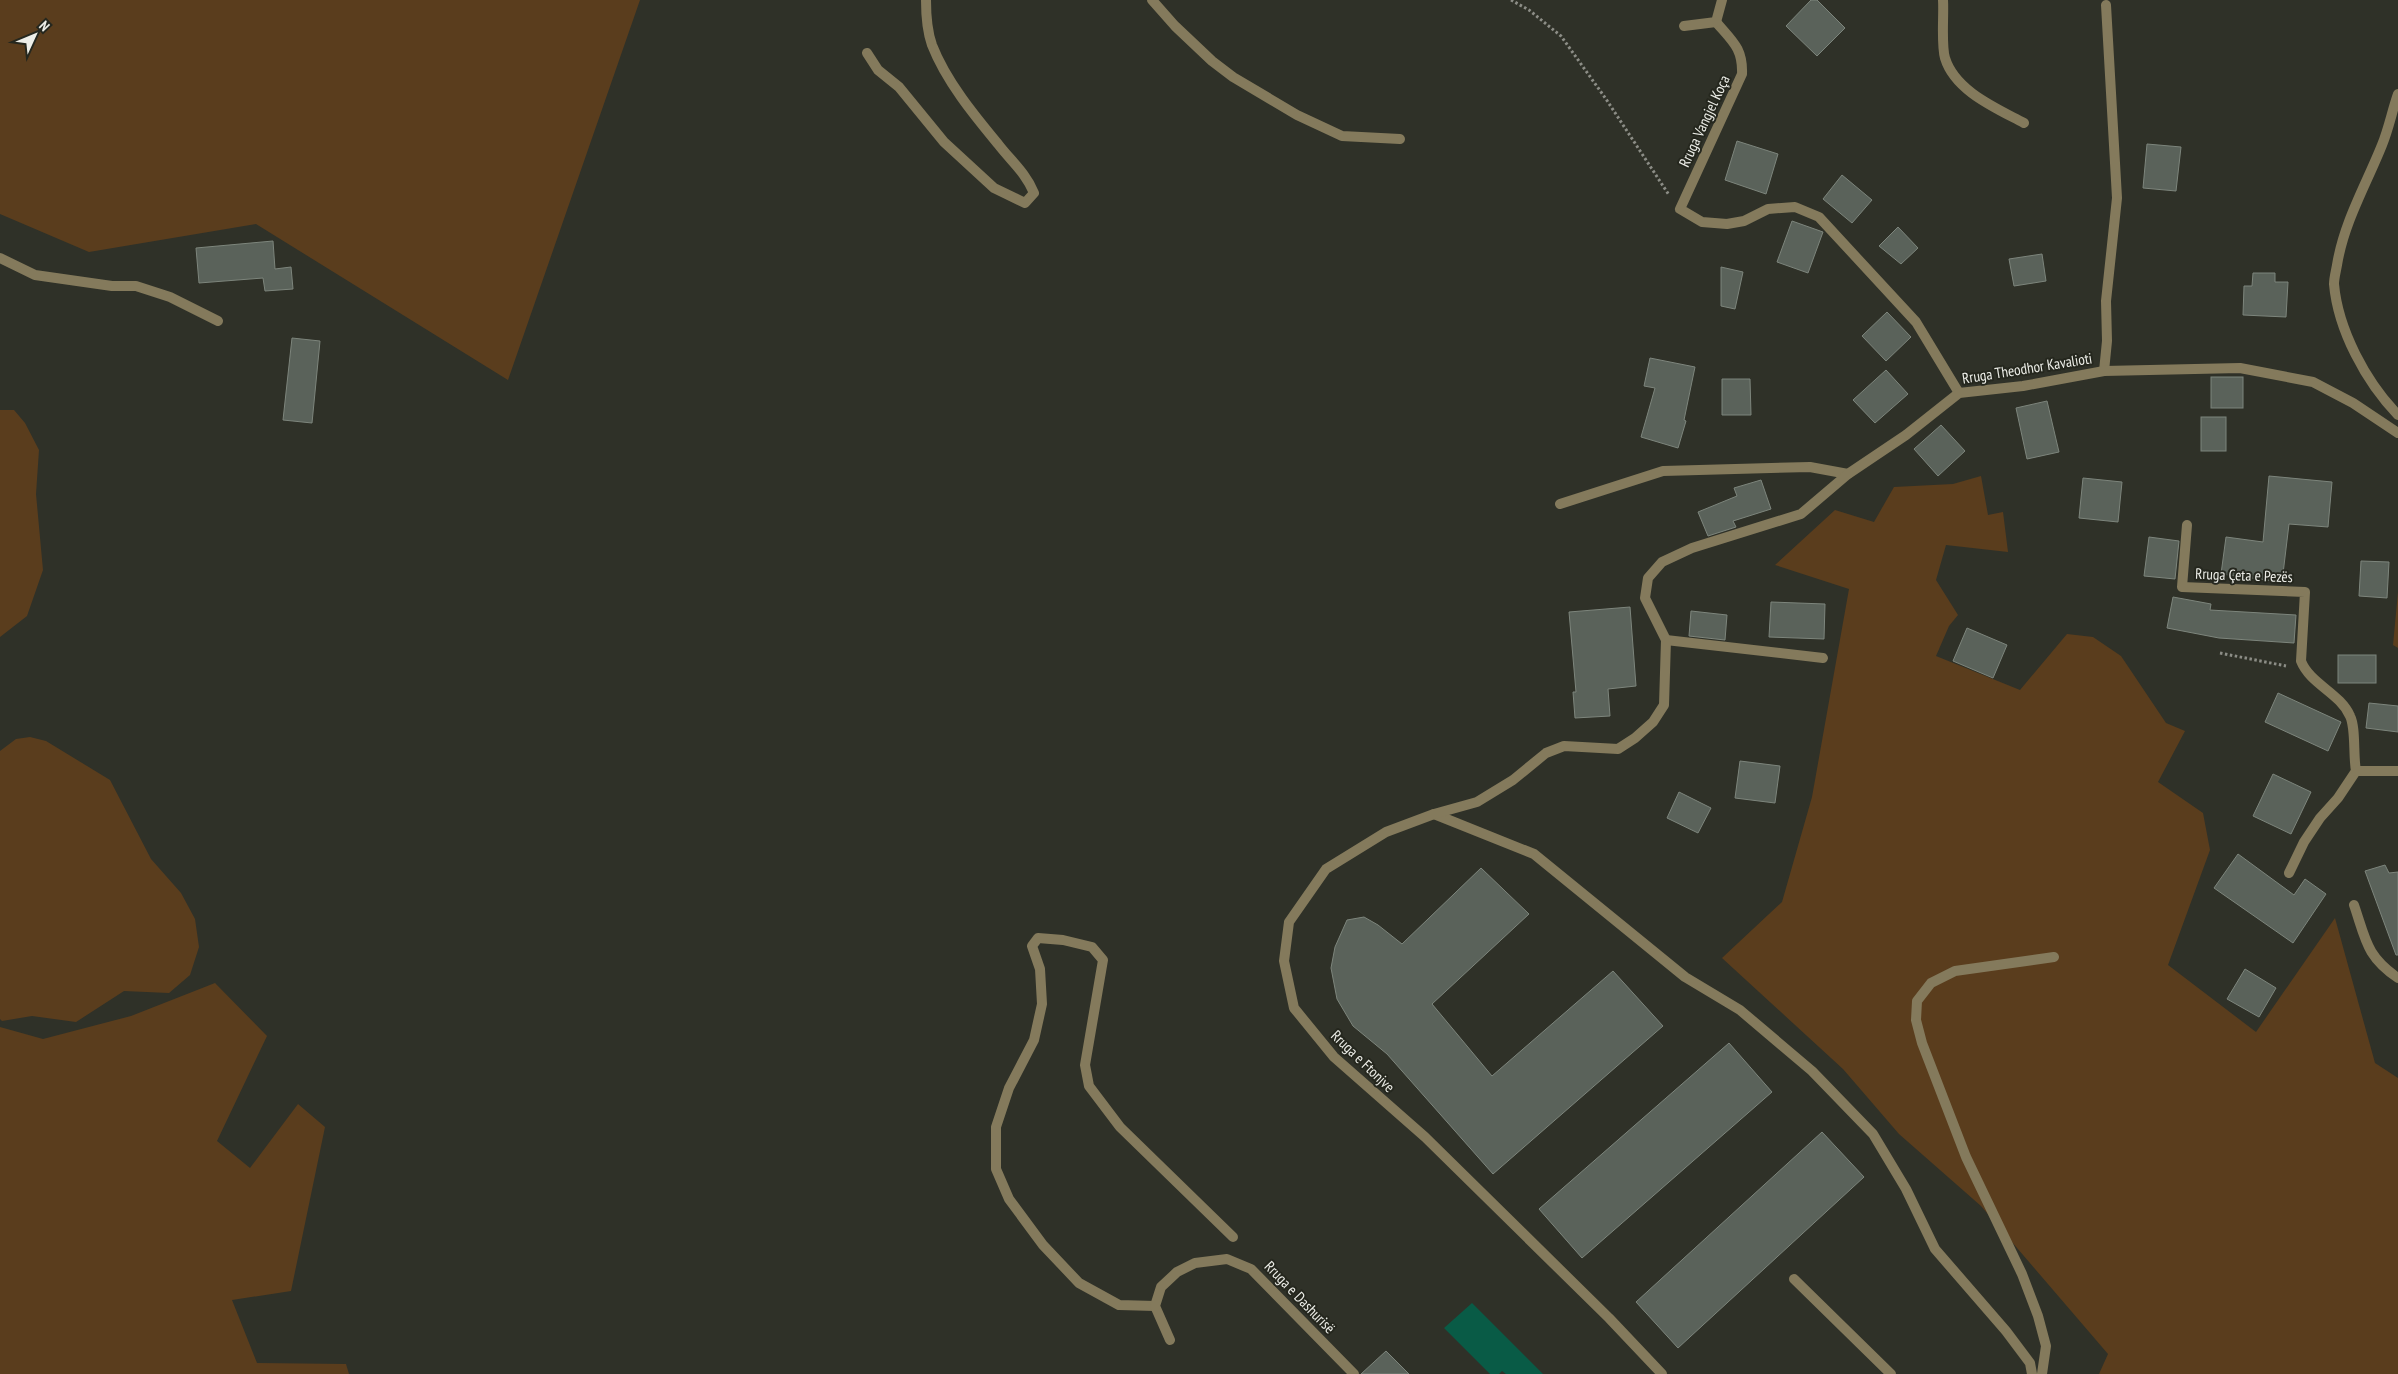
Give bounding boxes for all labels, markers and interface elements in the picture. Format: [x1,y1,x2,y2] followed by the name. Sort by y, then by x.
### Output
[10,10,60,60] north arrow
[35,17,53,35] text: N
[1674,72,1734,170] street label: Rruga Vangjel Koça
[1961,348,2093,388] street label: Rruga Theodhor Kavalioti
[2195,564,2293,586] street label: Rruga Çeta e Pezës
[1327,1026,1399,1096] street label: Rruga e Ftonjve
[1261,1257,1339,1337] street label: Rruga e Dashurisë

